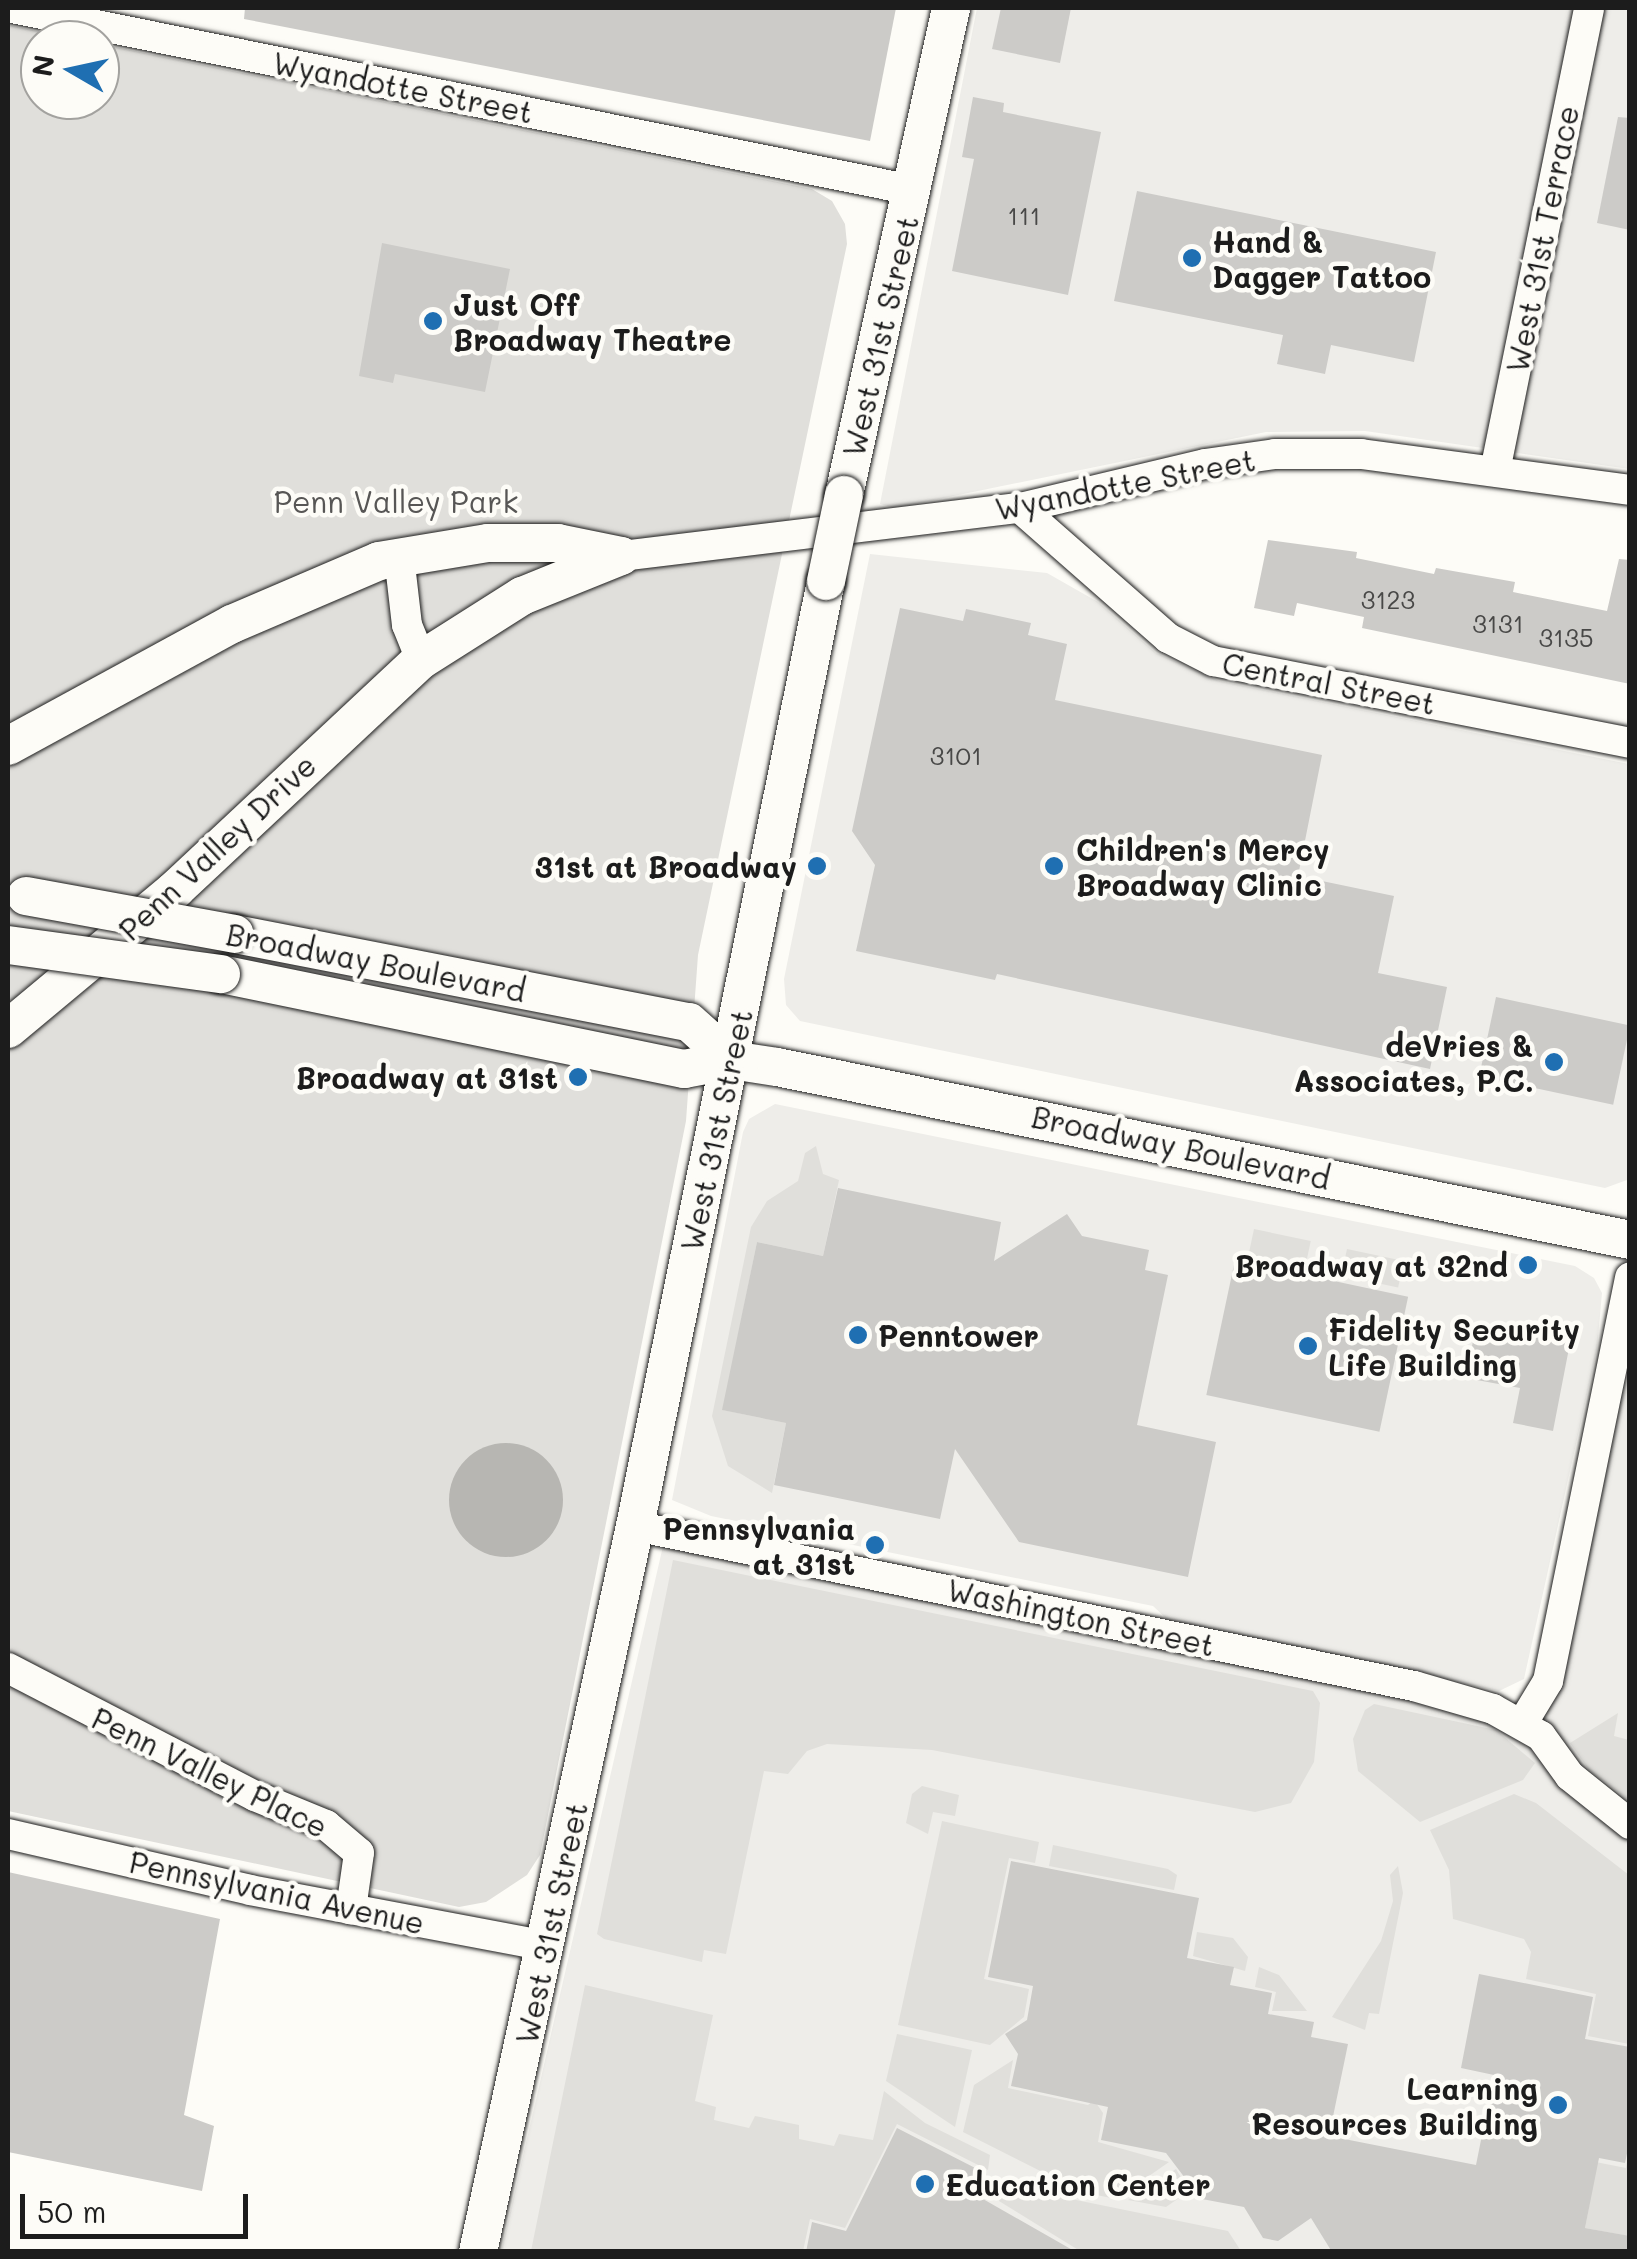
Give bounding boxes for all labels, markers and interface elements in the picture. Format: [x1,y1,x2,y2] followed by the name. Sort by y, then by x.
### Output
[20,20,120,120] north arrow
[270,44,536,130] street label: Wyandotte Street
[23,52,62,79] text: N
[1498,103,1586,375] street label: West 31st Terrace
[1007,200,1041,230] house number: 111
[835,212,925,460] street label: West 31st Street
[1212,223,1431,294] place label: Hand & Dagger Tattoo
[1181,247,1203,269] marker: Hand & Dagger Tattoo
[453,286,731,356] place label: Just Off Broadway Theatre
[422,310,444,332] marker: Just Off Broadway Theatre
[992,441,1258,527] street label: Wyandotte Street
[274,483,518,519] park label: Penn Valley Park
[1361,584,1415,614] house number: 3123
[1472,608,1524,638] house number: 3131
[1538,622,1594,652] house number: 3135
[1219,645,1439,721] street label: Central Street
[930,740,982,770] house number: 3101
[111,747,323,947] street label: Penn Valley Drive
[1076,831,1330,902] place label: Children's Mercy Broadway Clinic
[535,848,797,884] place label: 31st at Broadway
[1041,853,1067,879] marker: Children's Mercy Broadway Clinic
[806,855,828,877] marker: 31st at Broadway
[223,915,529,1009] street label: Broadway Boulevard
[673,1006,759,1254] street label: West 31st Street
[1294,1027,1534,1098] place label: deVries & Associates, P.C.
[1543,1051,1565,1073] marker: deVries & Associates, P.C.
[296,1059,558,1095] place label: Broadway at 31st
[567,1066,589,1088] marker: Broadway at 31st
[1029,1098,1333,1196] street label: Broadway Boulevard
[1234,1247,1508,1283] place label: Broadway at 32nd
[1517,1254,1539,1276] marker: Broadway at 32nd
[1328,1311,1580,1382] place label: Fidelity Security Life Building
[878,1317,1039,1353] place label: Penntower
[847,1324,869,1346] marker: Penntower
[1297,1335,1319,1357] marker: Fidelity Security Life Building
[662,1510,855,1580] place label: Pennsylvania at 31st
[864,1534,886,1556] marker: Pennsylvania at 31st
[944,1571,1218,1663] street label: Washington Street
[86,1699,334,1845] street label: Penn Valley Place
[508,1799,594,2047] street label: West 31st Street
[126,1843,428,1941] street label: Pennsylvania Avenue
[1252,2070,1538,2140] place label: Learning Resources Building
[1547,2094,1569,2116] marker: Learning Resources Building
[945,2166,1211,2202] place label: Education Center
[914,2173,936,2195] marker: Education Center
[25,2174,252,2236] scale bar
[37,2191,107,2231] text: 50 m

